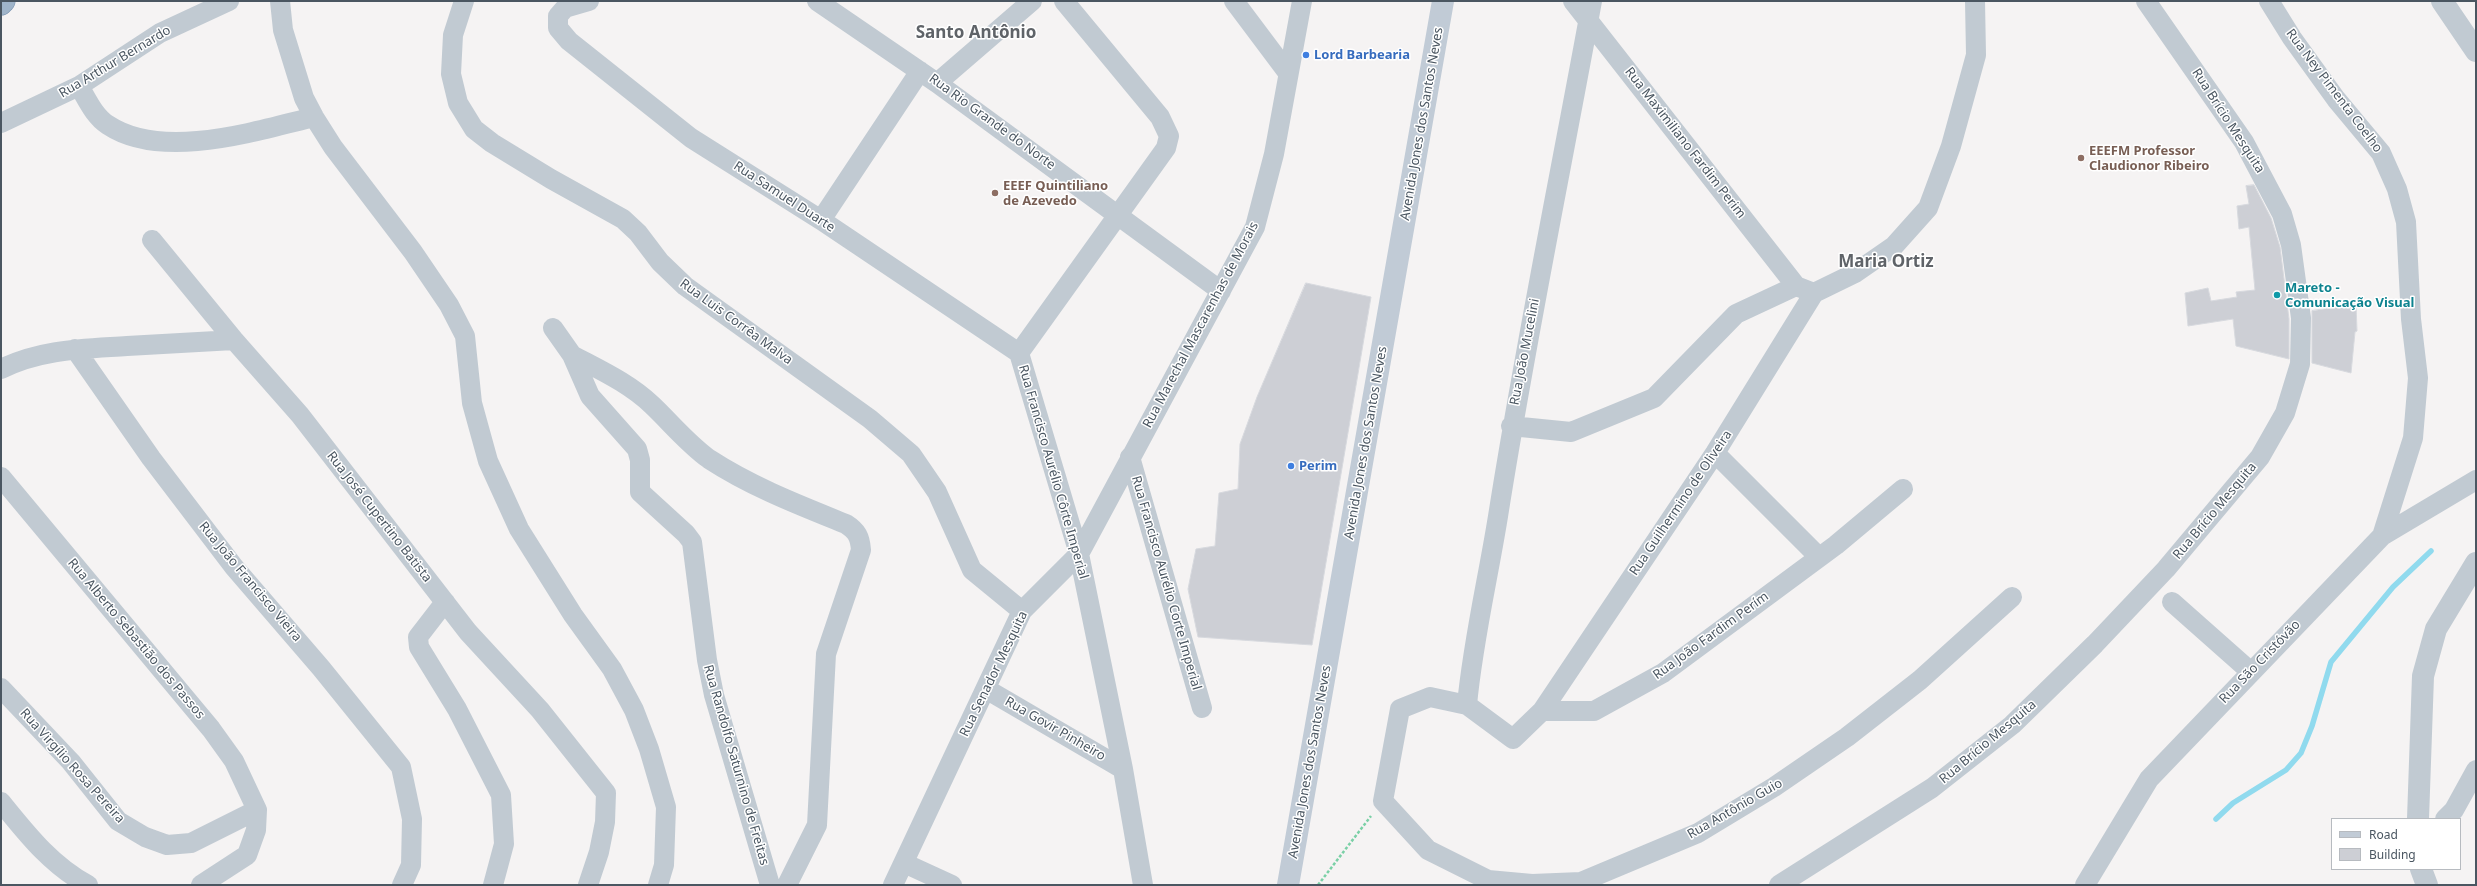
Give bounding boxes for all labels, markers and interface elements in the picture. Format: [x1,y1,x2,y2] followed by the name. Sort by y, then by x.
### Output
[56,22,174,102] street label: Rua Arthur Bernardo
[916,23,1036,43] district label: Santo Antônio
[1397,26,1447,222] street label: Avenida Jones dos Santos Neves
[2282,26,2386,156] street label: Rua Ney Pimenta Coelho
[1314,47,1410,63] place label: Lord Barbearia
[1301,50,1311,60] marker: Lord Barbearia
[1621,65,1749,221] street label: Rua Maximiliano Fardim Perim
[2188,66,2268,176] street label: Rua Brício Mesquita
[926,71,1058,173] street label: Rua Rio Grande do Norte
[2089,143,2209,174] place label: EEEFM Professor Claudionor Ribeiro
[2076,153,2086,163] marker: EEEFM Professor Claudionor Ribeiro
[730,158,838,236] street label: Rua Samuel Duarte
[1003,178,1108,209] place label: EEEF Quintiliano de Azevedo
[990,188,1000,198] marker: EEEF Quintiliano de Azevedo
[1140,219,1262,431] street label: Rua Marechal Mascarenhas de Morais
[1838,252,1934,272] district label: Maria Ortiz
[677,276,795,368] street label: Rua Luis Corrêa Malva
[2285,280,2414,311] place label: Mareto - Comunicação Visual
[2272,290,2282,300] marker: Mareto - Comunicação Visual
[1507,297,1543,407] street label: Rua João Mucelini
[1341,345,1391,541] street label: Avenida Jones dos Santos Neves
[1015,363,1091,581] street label: Rua Francisco Aurélio Côrte Imperial
[1627,427,1735,579] street label: Rua Guilhermino de Oliveira
[323,449,435,585] street label: Rua José Cupertino Batista
[1299,458,1337,474] place label: Perim
[2170,459,2260,563] street label: Rua Brício Mesquita
[1286,461,1296,471] marker: Perim
[1128,474,1204,692] street label: Rua Francisco Aurélio Corte Imperial
[195,519,305,645] street label: Rua João Francisco Vieira
[64,556,208,722] street label: Rua Alberto Sebastião dos Passos
[1650,589,1772,683] street label: Rua João Fardim Perím
[957,609,1031,739] street label: Rua Senador Mesquita
[2216,617,2304,707] street label: Rua São Cristóvão
[700,663,772,867] street label: Rua Randolfo Saturnino de Freitas
[1285,664,1335,860] street label: Avenida Jones dos Santos Neves
[1002,694,1108,764] street label: Rua Govir Pinheiro
[1936,697,2040,787] street label: Rua Brício Mesquita
[16,706,128,826] street label: Rua Virgílio Rosa Pereira
[1685,775,1785,843] street label: Rua Antônio Guio
[2331,818,2461,870] legend
[2369,826,2398,843] text: Road
[2369,846,2416,863] text: Building

